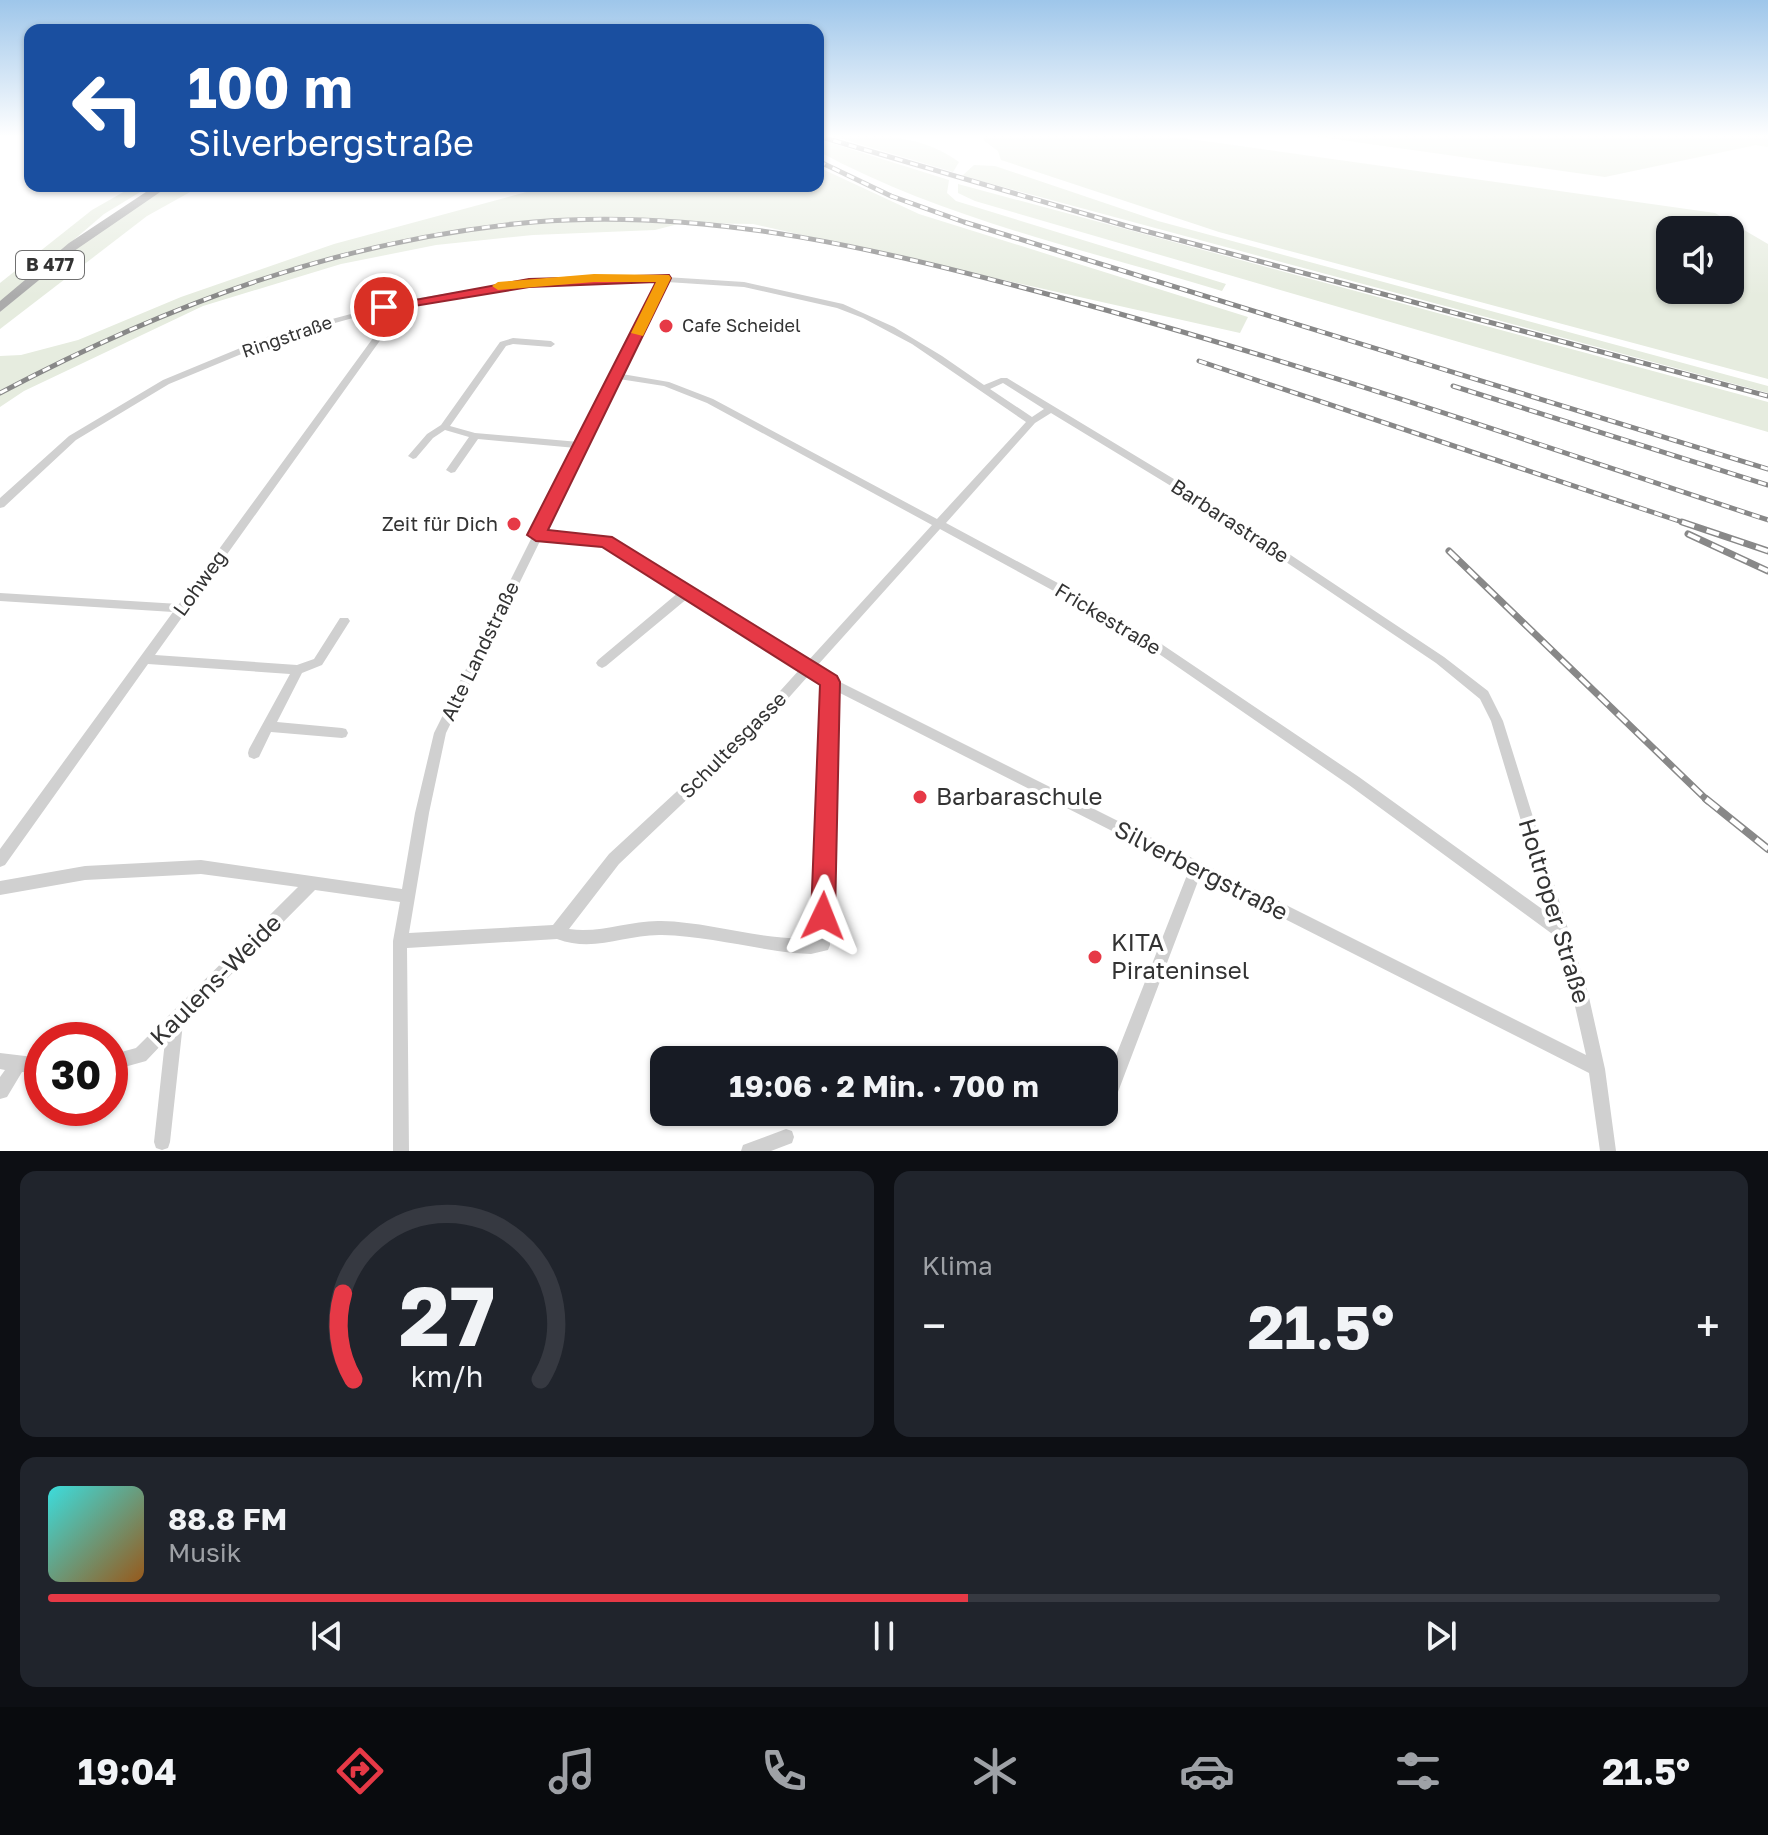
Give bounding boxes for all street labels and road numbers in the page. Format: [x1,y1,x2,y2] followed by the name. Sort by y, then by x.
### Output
[16,251,84,279] road number: B 477
[239,310,335,362] street label: Ringstraße
[1167,473,1294,567] street label: Barbarastraße
[167,545,231,620] street label: Lohweg
[435,577,523,724] street label: Alte Landstraße
[1051,577,1166,659] street label: Frickestraße
[674,686,791,803] street label: Schultesgasse
[1110,813,1293,926] street label: Silverbergstraße
[1514,815,1597,1007] street label: Holtroper Straße
[143,907,287,1051] street label: Kaulens-Weide

